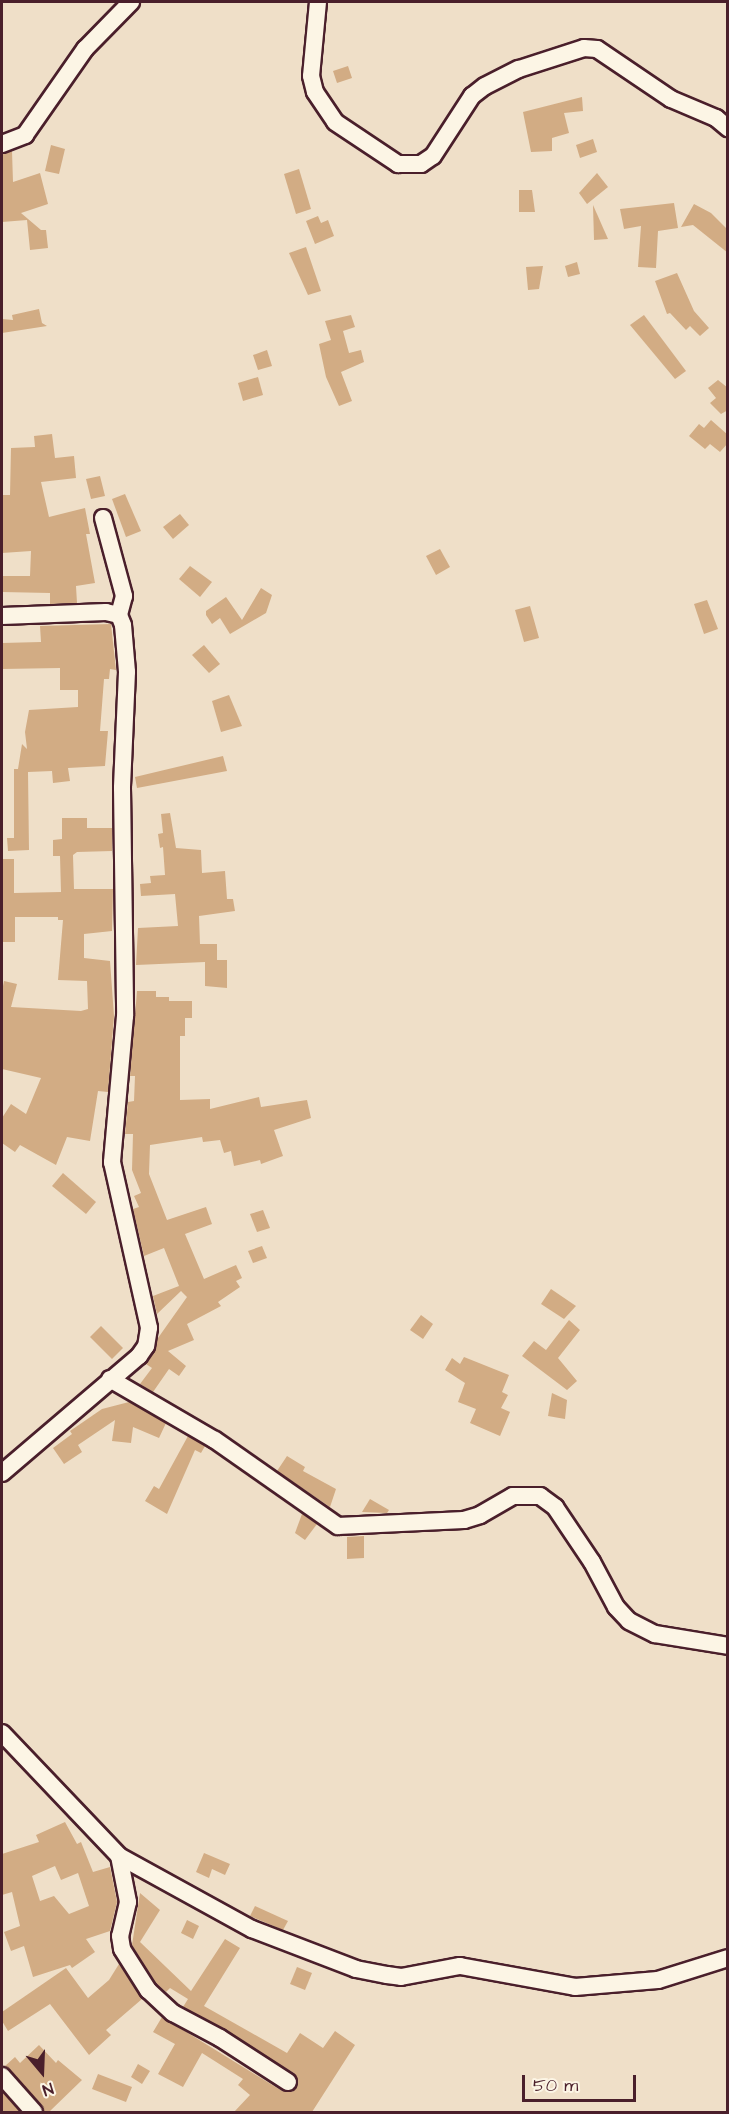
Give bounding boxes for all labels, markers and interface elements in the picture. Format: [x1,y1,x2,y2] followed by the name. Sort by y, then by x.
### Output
[12,2042,72,2102] north arrow
[525,2063,639,2101] scale bar
[533,2073,578,2098] text: 50 m
[40,2077,56,2101] text: N

